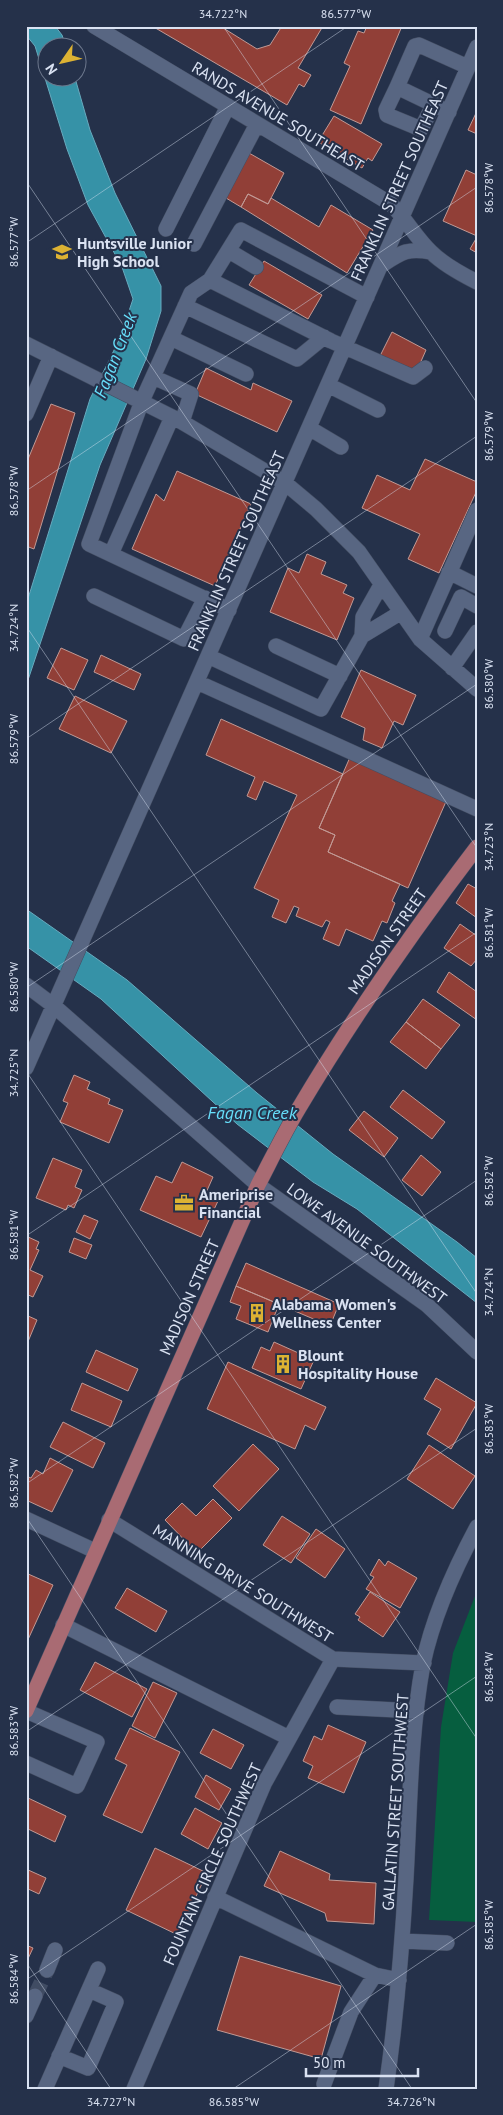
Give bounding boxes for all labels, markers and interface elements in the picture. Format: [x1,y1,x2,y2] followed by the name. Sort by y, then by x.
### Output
[199,6,247,21] text: 34.722°N
[321,6,371,21] text: 86.577°W
[38,38,88,88] north arrow
[188,57,368,175] street label: RANDS AVENUE SOUTHEAST
[41,60,61,78] text: N
[346,78,452,284] street label: FRANKLIN STREET SOUTHEAST
[481,163,496,213] text: 86.578°W
[6,217,21,267] text: 86.577°W
[77,233,192,271] place label: Huntsville Junior High School
[51,241,73,263] school or university icon: Huntsville Junior High School
[88,308,142,401] water label: Fagan Creek
[481,411,496,461] text: 86.579°W
[183,448,289,654] street label: FRANKLIN STREET SOUTHEAST
[6,466,21,516] text: 86.578°W
[6,604,21,652] text: 34.724°N
[481,659,496,709] text: 86.580°W
[6,714,21,764] text: 86.579°W
[481,823,496,871] text: 34.723°N
[343,884,431,998] street label: MADISON STREET
[481,908,496,958] text: 86.581°W
[6,962,21,1012] text: 86.580°W
[6,1049,21,1097] text: 34.725°N
[207,1101,298,1124] water label: Fagan Creek
[481,1156,496,1206] text: 86.582°W
[283,1178,451,1308] street label: LOWE AVENUE SOUTHWEST
[199,1184,273,1222] place label: Ameriprise Financial
[173,1192,195,1214] office icon: Ameriprise Financial
[6,1210,21,1260] text: 86.581°W
[155,1236,224,1358] street label: MADISON STREET
[481,1268,496,1316] text: 34.724°N
[272,1294,396,1332] place label: Alabama Women's Wellness Center
[246,1302,268,1324] building icon: Alabama Women's Wellness Center
[298,1345,418,1383] place label: Blount Hospitality House
[272,1353,294,1375] building icon: Blount Hospitality House
[481,1404,496,1454] text: 86.583°W
[6,1458,21,1508] text: 86.582°W
[149,1519,337,1647] street label: MANNING DRIVE SOUTHWEST
[481,1652,496,1702] text: 86.584°W
[377,1692,413,1911] street label: GALLATIN STREET SOUTHWEST
[6,1706,21,1756] text: 86.583°W
[158,1760,266,1968] street label: FOUNTAIN CIRCLE SOUTHWEST
[481,1900,496,1950] text: 86.585°W
[6,1954,21,2004] text: 86.584°W
[306,2045,418,2077] scale bar
[313,2053,346,2072] text: 50 m
[87,2094,135,2109] text: 34.727°N
[209,2094,259,2109] text: 86.585°W
[387,2094,435,2109] text: 34.726°N

